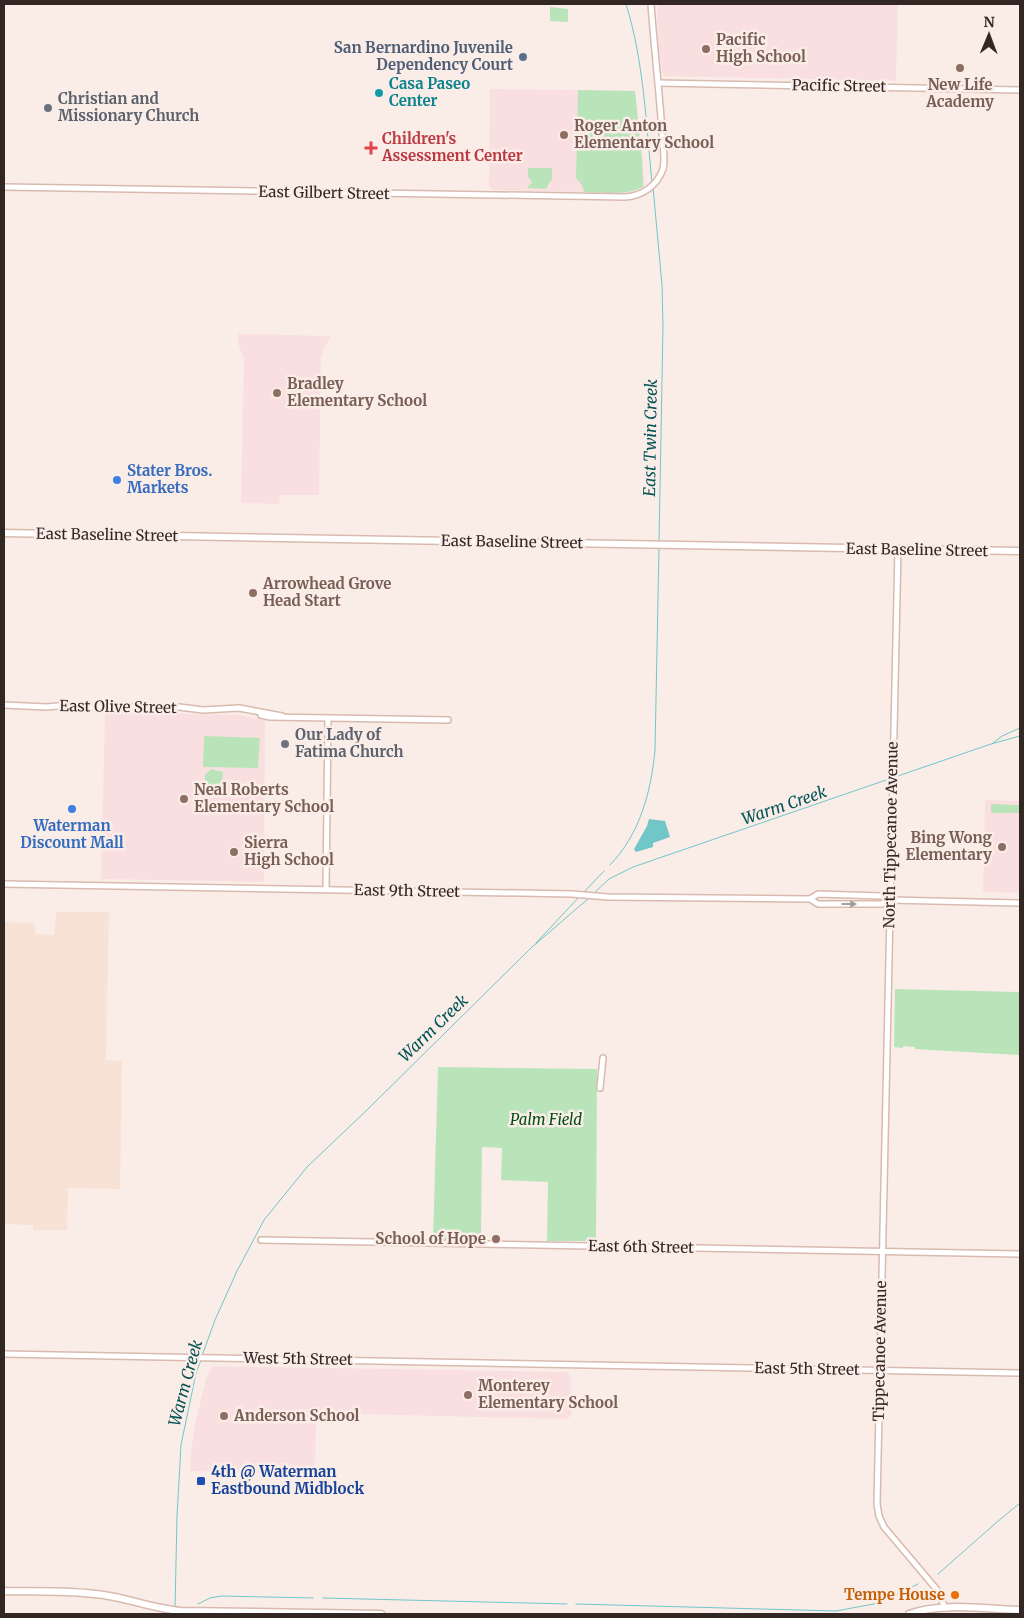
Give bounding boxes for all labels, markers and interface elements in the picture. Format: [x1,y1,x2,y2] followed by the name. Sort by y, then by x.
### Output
[964,10,1014,60] north arrow
[984,13,995,31] text: N
[716,30,806,66] place label: Pacific High School
[334,38,513,74] place label: San Bernardino Juvenile Dependency Court
[700,43,712,55] marker: Pacific High School
[517,51,529,63] marker: San Bernardino Juvenile Dependency Court
[954,62,966,74] marker: New Life Academy
[389,74,470,110] place label: Casa Paseo Center
[792,75,887,96] street label: Pacific Street
[925,75,994,111] place label: New Life Academy
[373,87,385,99] marker: Casa Paseo Center
[58,89,199,125] place label: Christian and Missionary Church
[42,102,54,114] marker: Christian and Missionary Church
[574,116,714,152] place label: Roger Anton Elementary School
[381,129,523,165] place label: Children's Assessment Center
[558,129,570,141] marker: Roger Anton Elementary School
[364,141,378,155] marker: Children's Assessment Center
[258,182,390,203] street label: East Gilbert Street
[287,374,427,410] place label: Bradley Elementary School
[639,379,661,497] water label: East Twin Creek
[271,387,283,399] marker: Bradley Elementary School
[127,461,213,497] place label: Stater Bros. Markets
[111,474,123,486] marker: Stater Bros. Markets
[36,524,178,545] street label: East Baseline Street
[441,531,583,552] street label: East Baseline Street
[846,539,988,560] street label: East Baseline Street
[262,574,391,610] place label: Arrowhead Grove Head Start
[247,587,259,599] marker: Arrowhead Grove Head Start
[59,696,177,717] street label: East Olive Street
[295,725,404,761] place label: Our Lady of Fatima Church
[279,738,291,750] marker: Our Lady of Fatima Church
[879,741,902,929] street label: North Tippecanoe Avenue
[194,780,334,816] place label: Neal Roberts Elementary School
[739,781,829,829] water label: Warm Creek
[178,793,190,805] marker: Neal Roberts Elementary School
[66,803,78,815] marker: Waterman Discount Mall
[20,816,124,852] place label: Waterman Discount Mall
[905,828,993,864] place label: Bing Wong Elementary
[244,833,334,869] place label: Sierra High School
[996,841,1008,853] marker: Bing Wong Elementary
[228,846,240,858] marker: Sierra High School
[354,880,460,901] street label: East 9th Street
[841,900,857,908] one-way arrow
[394,990,472,1066] water label: Warm Creek
[510,1110,582,1129] park label: Palm Field
[375,1229,486,1248] place label: School of Hope
[490,1233,502,1245] marker: School of Hope
[588,1236,694,1257] street label: East 6th Street
[869,1280,890,1422] street label: Tippecanoe Avenue
[164,1337,206,1428] water label: Warm Creek
[242,1348,353,1369] street label: West 5th Street
[754,1358,860,1379] street label: East 5th Street
[478,1376,618,1412] place label: Monterey Elementary School
[462,1389,474,1401] marker: Monterey Elementary School
[233,1406,360,1425] place label: Anderson School
[218,1410,230,1422] marker: Anderson School
[211,1462,364,1498] place label: 4th @ Waterman Eastbound Midblock
[195,1475,207,1487] marker: 4th @ Waterman Eastbound Midblock
[844,1585,945,1604] place label: Tempe House
[949,1589,961,1601] marker: Tempe House

